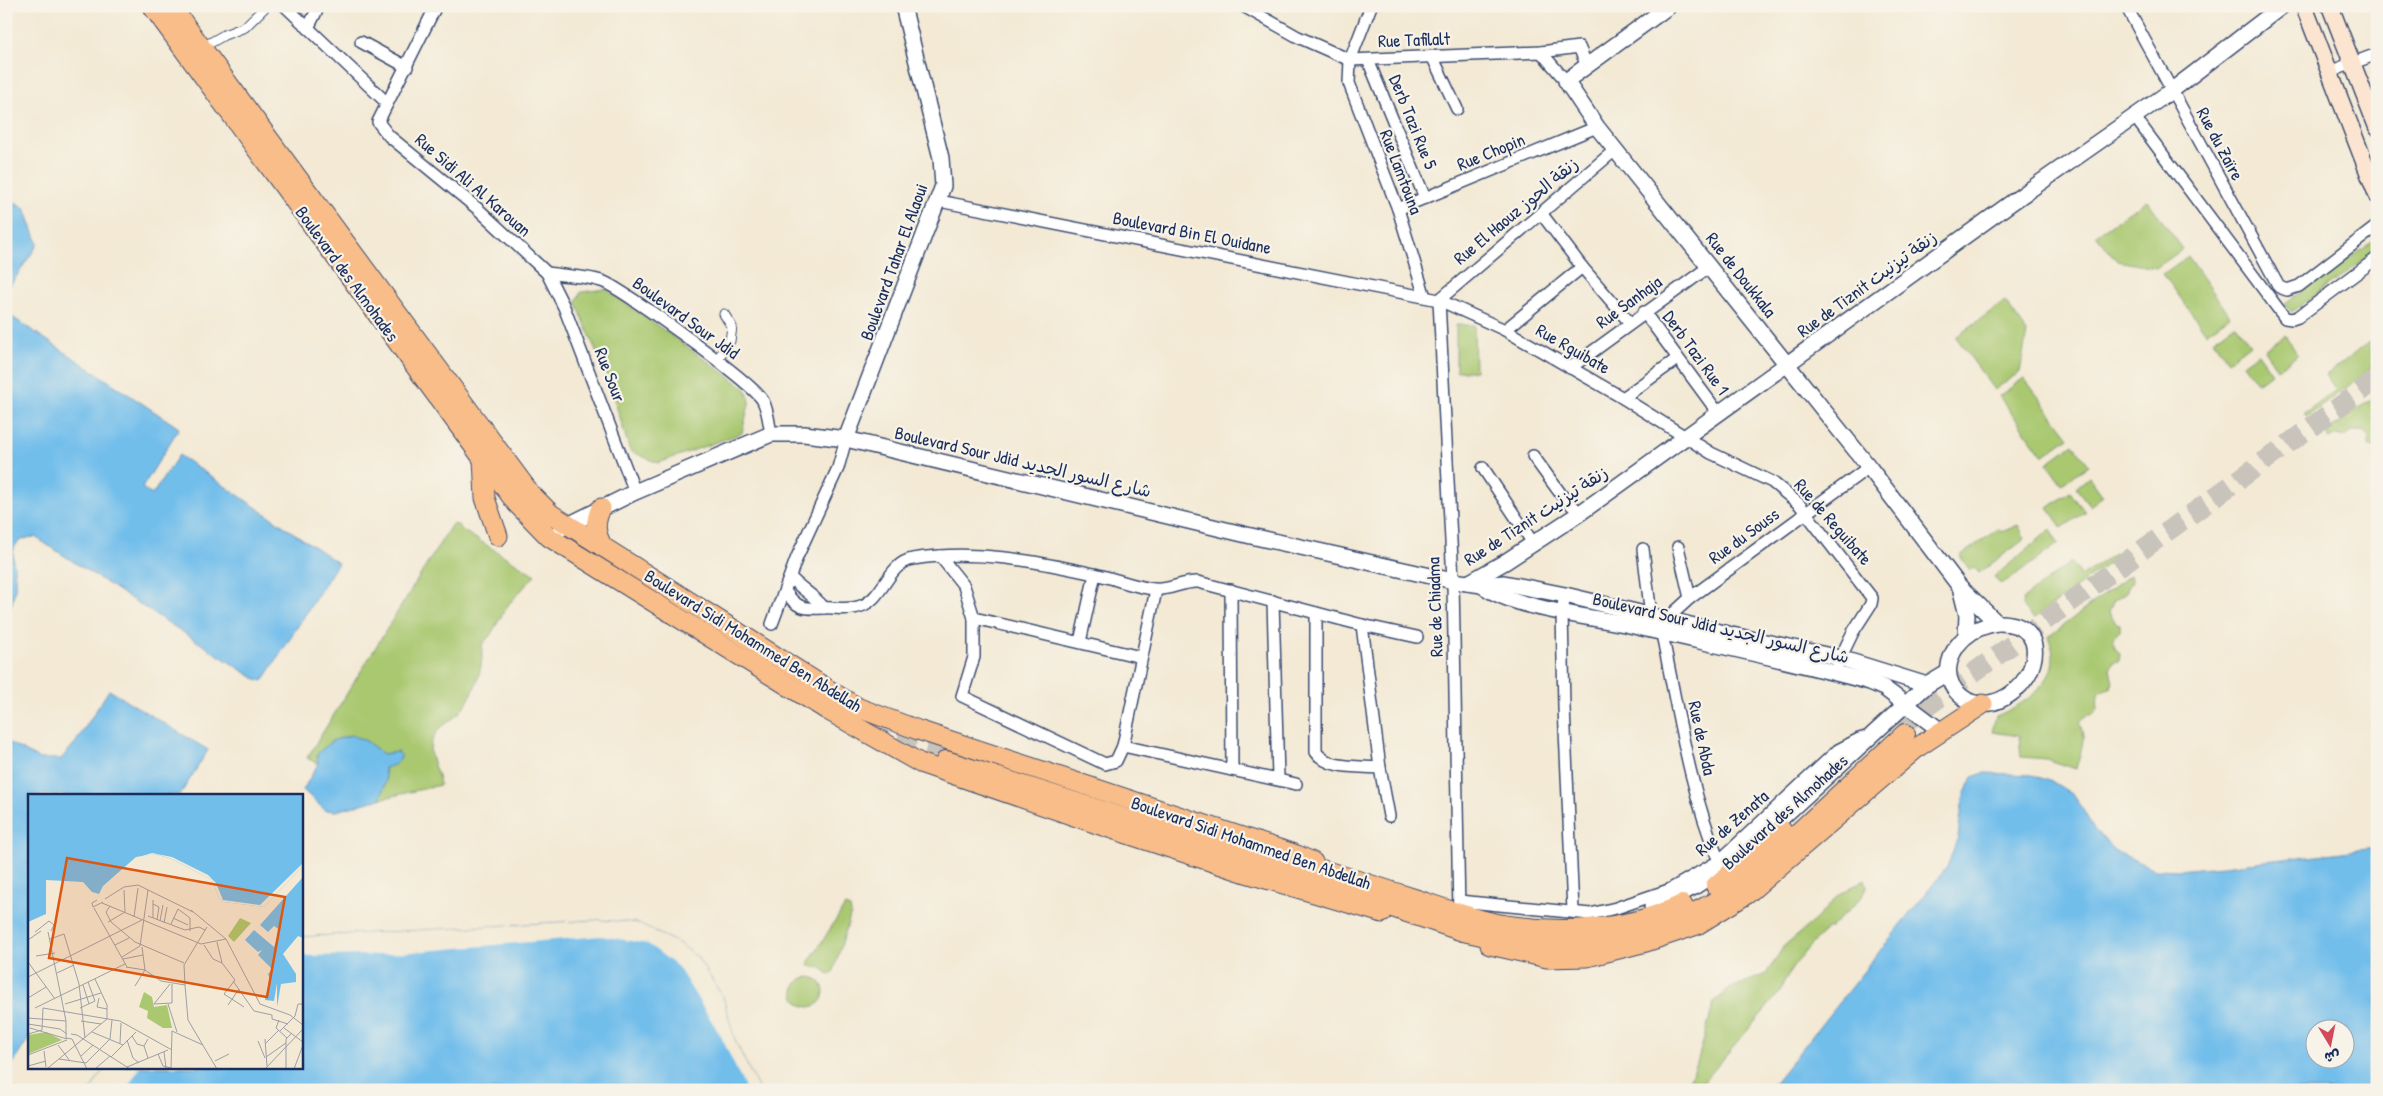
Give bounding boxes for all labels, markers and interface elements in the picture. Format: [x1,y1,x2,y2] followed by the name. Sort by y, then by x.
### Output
[1377,26,1451,53] street label: Rue Tafilalt
[1383,71,1444,173] street label: Derb Tazi Rue 5
[2191,103,2250,185] street label: Rue du Zaïre
[1374,126,1429,218] street label: Rue Lamtouna
[410,127,537,242] street label: Rue Sidi Ali Al Karouan
[1453,127,1529,176] street label: Rue Chopin
[1448,151,1583,270] street label: Rue El Haouz زنقة الحوز
[854,180,934,344] street label: Boulevard Tahar El Alaoui
[290,201,405,347] street label: Boulevard des Almohades
[1111,205,1273,260] street label: Boulevard Bin El Ouidane
[1792,224,1942,343] street label: Rue de Tiznit زنقة تيزنيت
[1700,227,1783,323] street label: Rue de Doukkala
[1591,269,1667,334] street label: Rue Sanhaja
[628,270,745,365] street label: Boulevard Sour Jdid
[1657,305,1736,400] street label: Derb Tazi Rue 1
[1532,317,1615,380] street label: Rue Rguibate
[589,344,632,406] street label: Rue Sour
[892,420,1154,503] street label: Boulevard Sour Jdid شارع السور الجديد
[1459,460,1613,572] street label: Rue de Tiznit زنقة تيزنيت
[1789,473,1878,570] street label: Rue de Reguibate
[1703,501,1784,570] street label: Rue du Souss
[1420,557,1449,657] street label: Rue de Chiadma
[640,563,867,718] street label: Boulevard Sidi Mohammed Ben Abdellah
[1590,586,1852,669] street label: Boulevard Sour Jdid شارع السور الجديد
[1682,698,1723,777] street label: Rue de Abda
[1716,748,1853,875] street label: Boulevard des Almohades
[1690,784,1774,861] street label: Rue de Zenata
[1128,790,1375,896] street label: Boulevard Sidi Mohammed Ben Abdellah
[28,794,302,1068] inset map
[2306,1018,2356,1068] north arrow
[2323,1047,2342,1068] text: ش

